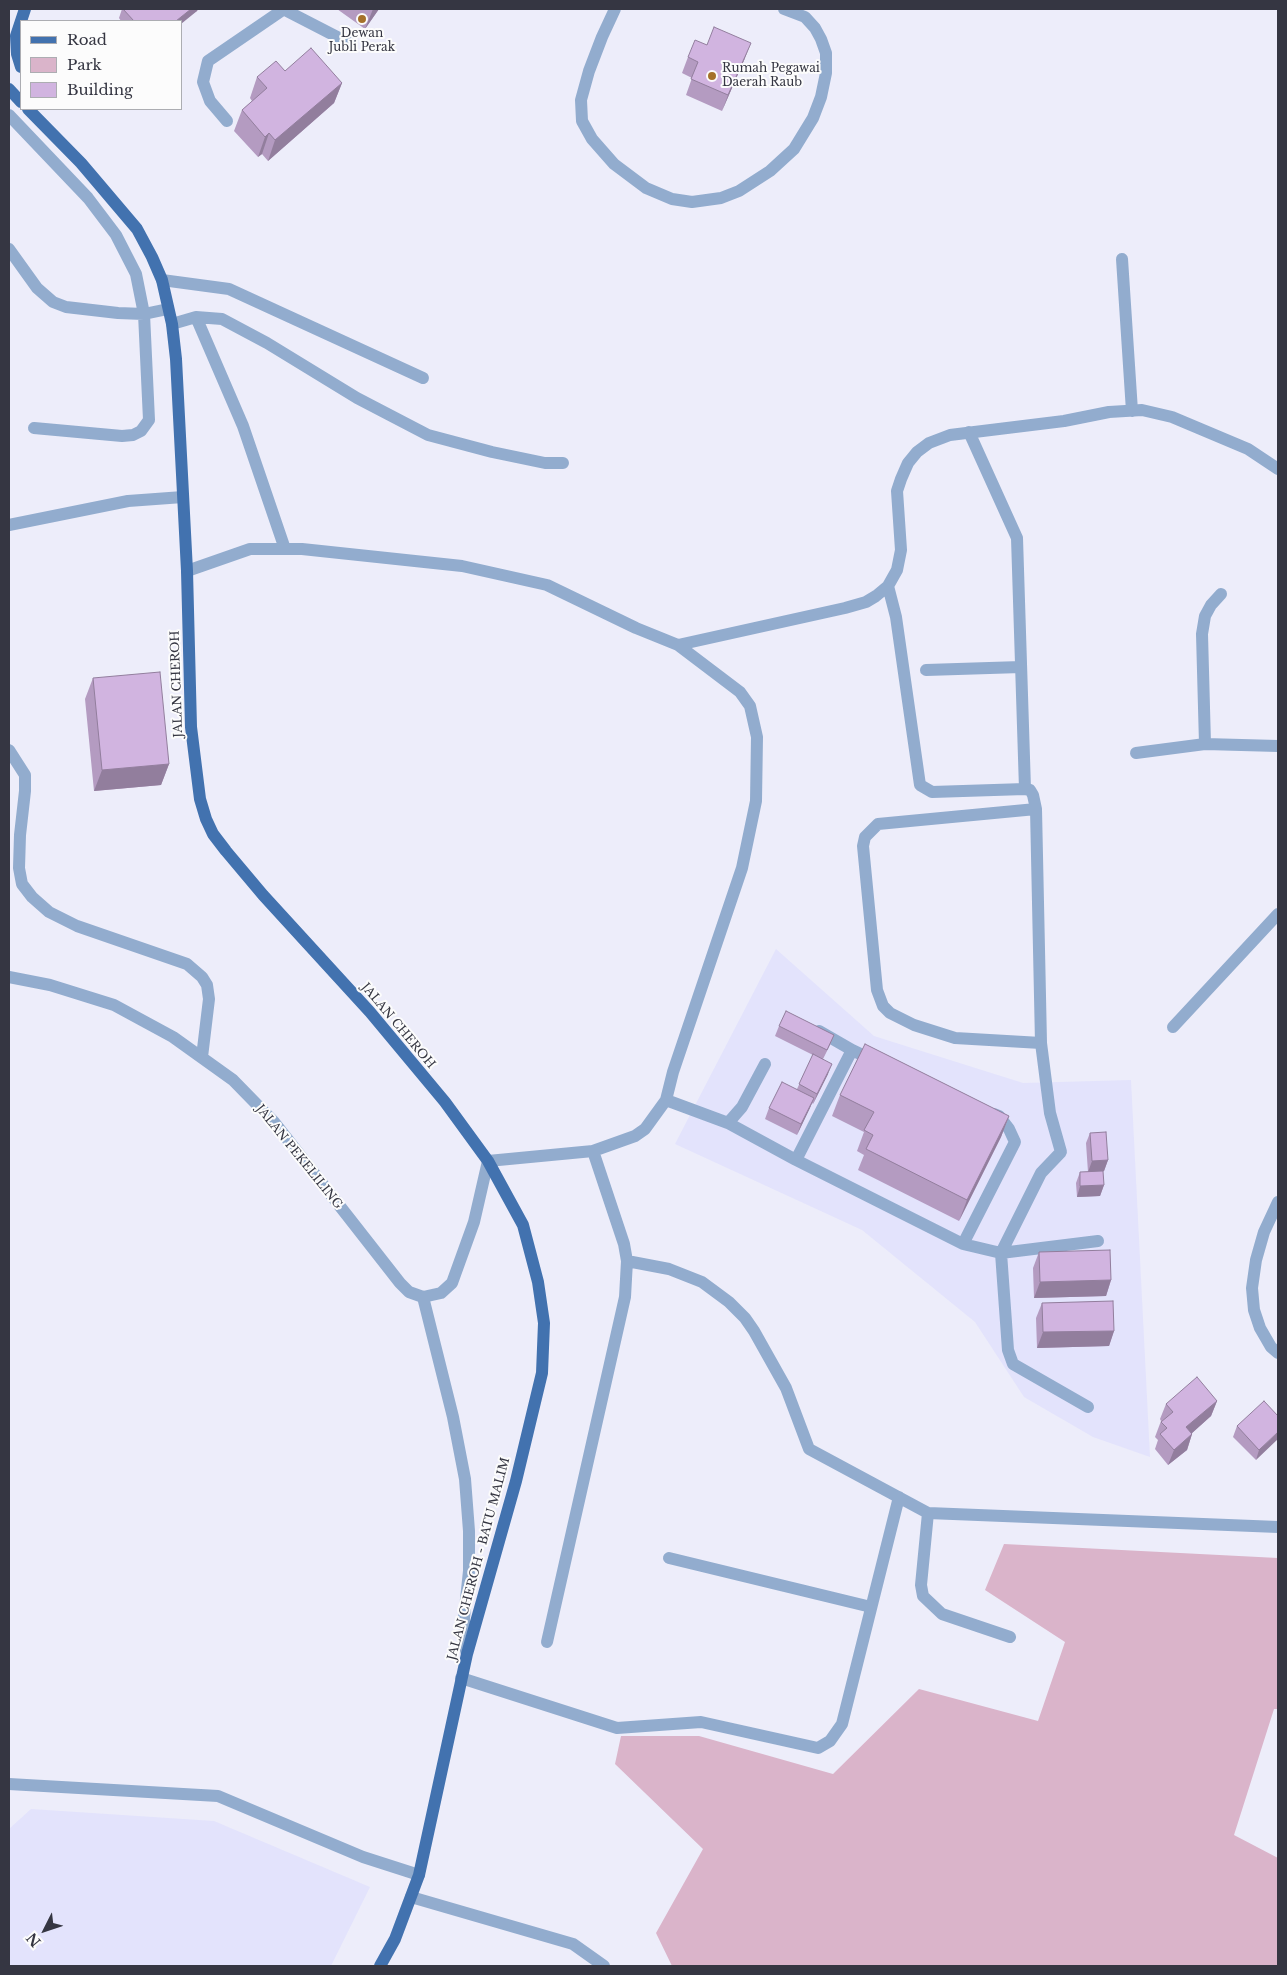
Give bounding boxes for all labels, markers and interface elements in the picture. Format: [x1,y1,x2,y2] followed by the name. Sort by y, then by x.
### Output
[356,13,368,25] marker: Dewan Jubli Perak
[20,20,182,110] legend
[329,27,395,55] place label: Dewan Jubli Perak
[67,30,107,49] text: Road
[67,55,102,74] text: Park
[722,62,820,90] place label: Rumah Pegawai Daerah Raub
[706,70,718,82] marker: Rumah Pegawai Daerah Raub
[67,80,133,99] text: Building
[168,630,186,738] street label: JALAN CHEROH
[358,980,438,1072] street label: JALAN CHEROH
[253,1102,345,1212] street label: JALAN PEKELILING
[445,1456,513,1662] street label: JALAN CHEROH - BATU MALIM
[20,1905,70,1955] north arrow
[23,1929,45,1951] text: N

